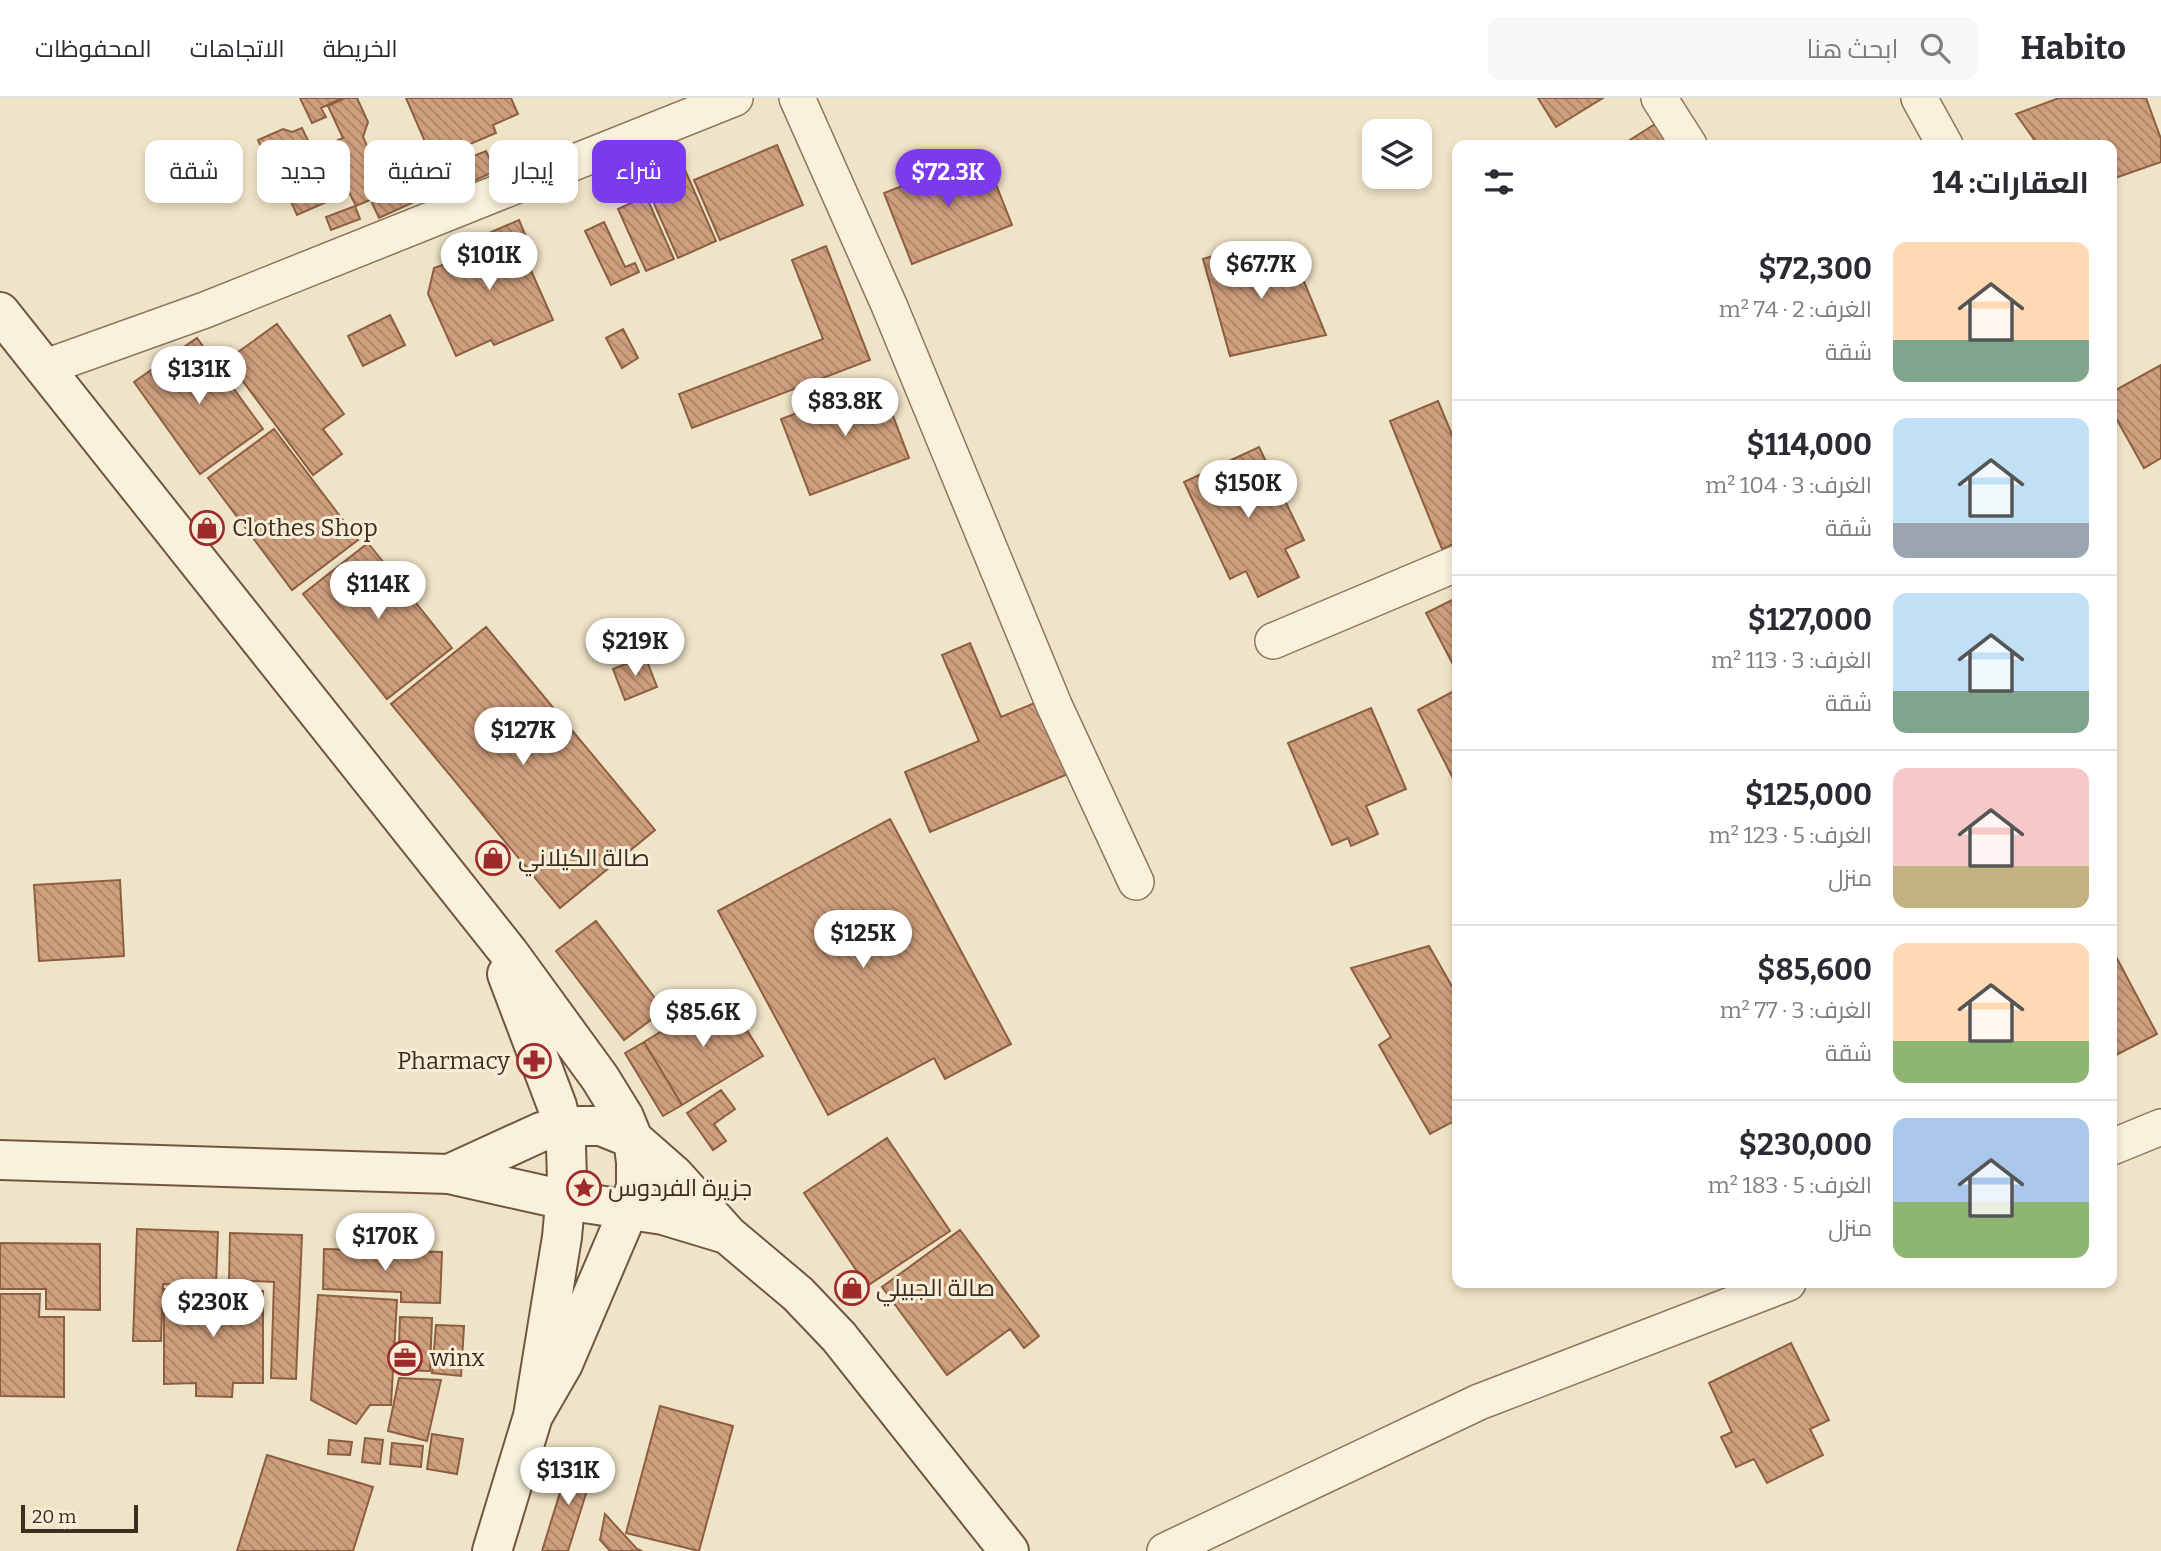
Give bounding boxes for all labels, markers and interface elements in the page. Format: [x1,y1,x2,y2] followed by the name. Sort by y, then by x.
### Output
[1488,17,1978,80] search box
[2020,28,2126,68] text: Habito
[1916,29,1954,67] icon: search
[1806,34,1898,65] text: ابحث هنا
[35,35,152,63] text: المحفوظات
[190,35,285,63] text: الاتجاهات
[323,35,398,63] text: الخريطة
[1362,119,1432,189] map controls
[1362,119,1432,189] button: layers
[145,140,243,203] chip: شقة
[257,140,350,203] chip: جديد
[364,140,475,203] chip: تصفية
[489,140,578,203] chip: إيجار
[592,140,686,203] chip: شراء
[891,150,1005,209] pin: $72.3K
[911,158,985,186] text: $72.3K
[1480,163,1518,201] icon: filters
[1932,165,2089,201] text: العقارات: 14
[440,232,538,292] pin: $101K
[457,241,521,269] text: $101K
[1204,242,1318,301] pin: $67.7K
[1226,250,1296,278] text: $67.7K
[1759,251,1872,287] text: $72,300
[1949,270,2033,354] icon: home
[1719,295,1872,323] text: الغرف: 2 · 74 m²
[1825,338,1872,366] text: شقة
[150,346,248,406] pin: $131K
[167,355,231,383] text: $131K
[788,378,902,438] pin: $83.8K
[807,387,883,415] text: $83.8K
[1747,427,1872,463] text: $114,000
[1949,446,2033,530] icon: home
[1199,460,1297,520] pin: $150K
[1214,469,1282,497] text: $150K
[1705,471,1872,499] text: الغرف: 3 · 104 m²
[188,509,226,547] shop icon: Clothes Shop
[232,514,378,542] place label: Clothes Shop
[1825,514,1872,542] text: شقة
[329,561,427,621] pin: $114K
[346,570,410,598] text: $114K
[1748,602,1872,638] text: $127,000
[586,618,684,678] pin: $219K
[1949,621,2033,705] icon: home
[602,627,668,655] text: $219K
[1711,646,1872,674] text: الغرف: 3 · 113 m²
[1825,689,1872,717] text: شقة
[474,708,572,767] pin: $127K
[490,716,556,744] text: $127K
[1745,777,1872,813] text: $125,000
[1949,796,2033,880] icon: home
[1709,821,1872,849] text: الغرف: 5 · 123 m²
[474,839,512,877] shop icon: صالة الكيلاني
[518,844,650,877] place label: صالة الكيلاني
[1828,864,1872,892] text: منزل
[814,910,912,970] pin: $125K
[830,919,896,947] text: $125K
[1757,952,1872,988] text: $85,600
[1949,971,2033,1055] icon: home
[646,990,760,1049] pin: $85.6K
[1720,996,1872,1024] text: الغرف: 3 · 77 m²
[666,998,740,1026] text: $85.6K
[1825,1039,1872,1067] text: شقة
[515,1042,553,1080] pharmacy icon: Pharmacy
[397,1047,510,1075] place label: Pharmacy
[1739,1127,1872,1163] text: $230,000
[1949,1146,2033,1230] icon: home
[565,1169,603,1207] place icon: جزيرة الفردوس
[1708,1171,1872,1199] text: الغرف: 5 · 183 m²
[608,1174,752,1202] place label: جزيرة الفردوس
[336,1214,434,1273] pin: $170K
[1828,1214,1872,1242] text: منزل
[352,1222,418,1250] text: $170K
[833,1269,871,1307] shop icon: صالة الجبيلي
[876,1274,995,1307] place label: صالة الجبيلي
[164,1280,262,1339] pin: $230K
[177,1288,249,1316] text: $230K
[386,1339,424,1377] office icon: winx
[429,1344,485,1372] place label: winx
[519,1448,617,1507] pin: $131K
[536,1456,600,1484] text: $131K
[21,1502,138,1534] scale bar
[32,1505,76,1528] text: 20 m

